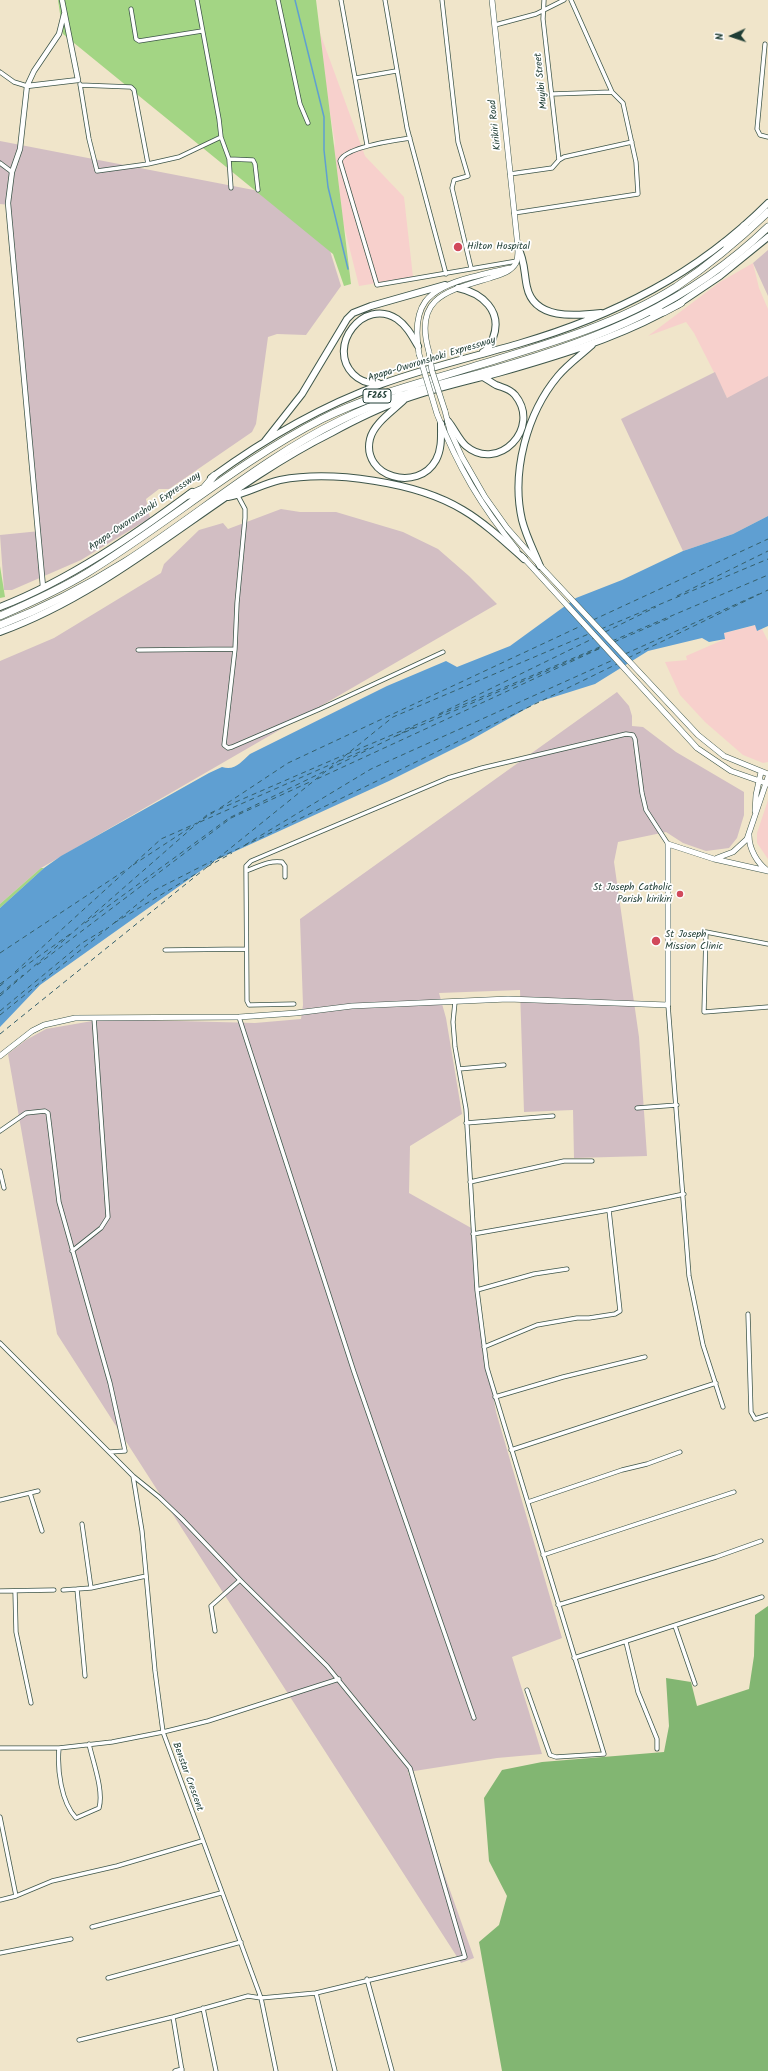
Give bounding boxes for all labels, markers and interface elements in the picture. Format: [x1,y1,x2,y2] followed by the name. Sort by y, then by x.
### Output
[712,16,752,56] north arrow
[711,33,729,41] text: N
[533,52,551,110] street label: Muyibi Street
[487,99,505,151] street label: Kirikiri Road
[452,241,464,253] marker: Hilton Hospital
[467,241,530,253] place label: Hilton Hospital
[367,335,497,385] street label: Apapa-Oworonshoki Expressway
[363,389,391,403] road number: F265
[87,470,203,554] street label: Apapa-Oworonshoki Expressway
[593,882,672,906] place label: St Joseph Catholic Parish kirikiri
[675,889,685,899] marker: St Joseph Catholic Parish kirikiri
[665,929,723,952] place label: St Joseph Mission Clinic
[650,935,662,947] marker: St Joseph Mission Clinic
[169,1741,205,1813] street label: Benstar Crescent

